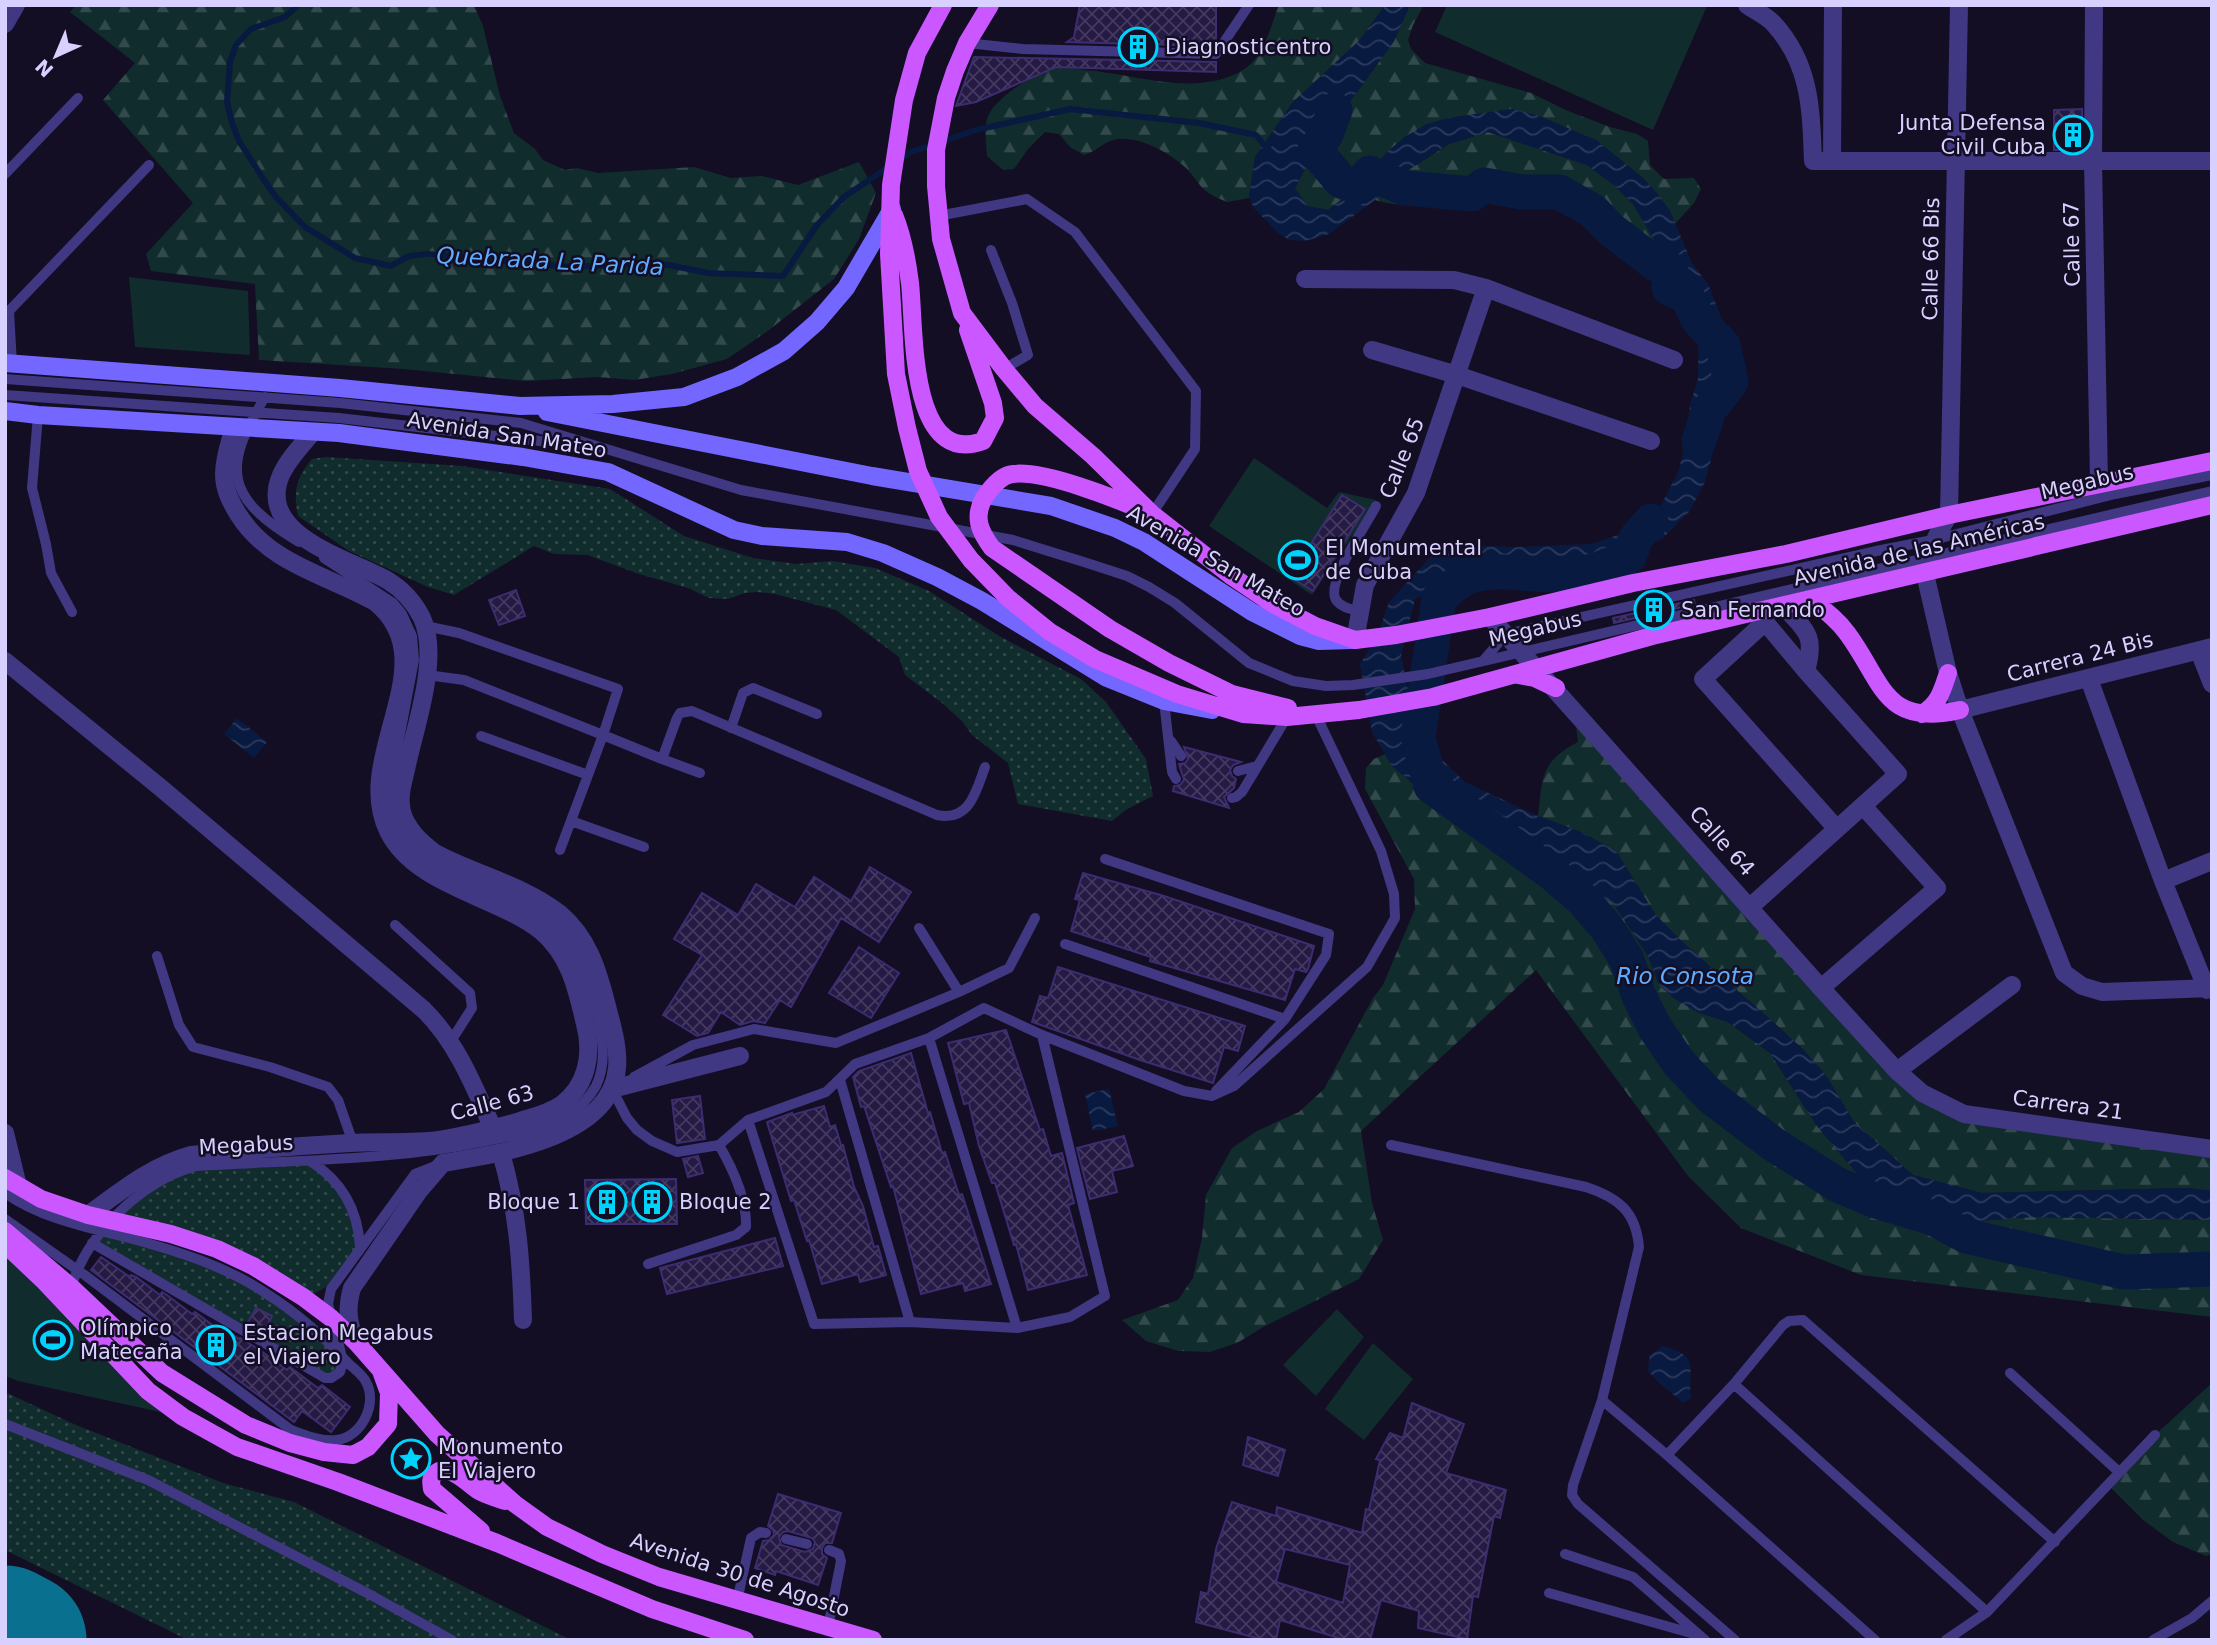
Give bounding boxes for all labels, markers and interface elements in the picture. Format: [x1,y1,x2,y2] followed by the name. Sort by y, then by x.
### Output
[21,21,91,91] north arrow
[1117,26,1159,68] building icon: Diagnosticentro
[1165,35,1331,59] place label: Diagnosticentro
[31,55,58,82] text: N
[1897,111,2046,159] place label: Junta Defensa Civil Cuba
[2052,114,2094,156] building icon: Junta Defensa Civil Cuba
[1918,197,1944,321] street label: Calle 66 Bis
[2059,201,2085,287] street label: Calle 67
[436,242,664,280] water label: Quebrada La Parida
[406,407,608,463] street label: Avenida San Mateo
[1375,414,1429,502] street label: Calle 65
[2038,460,2136,504] street label: Megabus
[1123,500,1309,622] street label: Avenida San Mateo
[1791,509,2047,591] street label: Avenida de las Américas
[1325,536,1482,584] place label: El Monumental de Cuba
[1277,539,1319,581] sports icon: El Monumental de Cuba
[1633,589,1675,631] building icon: San Fernando
[1681,598,1825,622] place label: San Fernando
[1486,607,1584,651] street label: Megabus
[2004,627,2156,687] street label: Carrera 24 Bis
[1684,801,1760,881] street label: Calle 64
[1616,963,1754,989] water label: Rio Consota
[448,1080,536,1126] street label: Calle 63
[2011,1085,2125,1125] street label: Carrera 21
[198,1131,294,1159] street label: Megabus
[586,1181,628,1223] building icon: Bloque 1
[631,1181,673,1223] building icon: Bloque 2
[487,1190,580,1214] place label: Bloque 1
[679,1190,772,1214] place label: Bloque 2
[80,1316,183,1364] place label: Olímpico Matecaña
[32,1319,74,1361] sports icon: Olímpico Matecaña
[243,1321,433,1369] place label: Estacion Megabus el Viajero
[195,1324,237,1366] building icon: Estacion Megabus el Viajero
[438,1435,563,1483] place label: Monumento El Viajero
[390,1438,432,1480] place icon: Monumento El Viajero
[627,1528,853,1622] street label: Avenida 30 de Agosto

